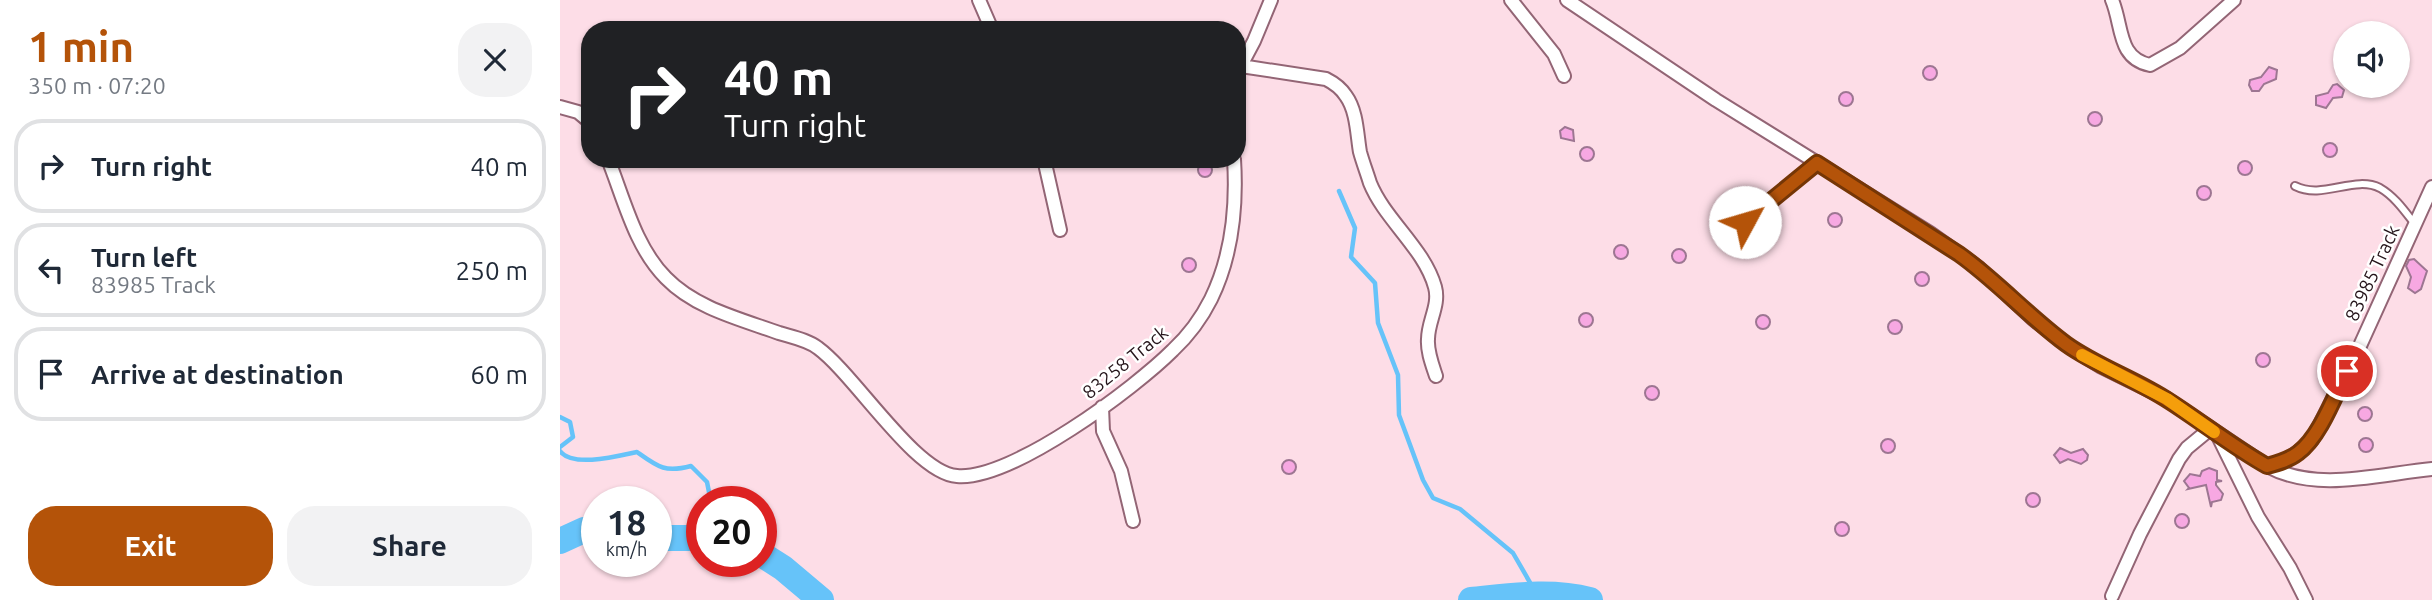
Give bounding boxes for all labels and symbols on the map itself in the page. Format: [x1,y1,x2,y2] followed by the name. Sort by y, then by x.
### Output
[1708,185,1782,259] position arrow
[2340,221,2404,324] street label: 83985 Track
[1078,321,1172,403] street label: 83258 Track
[2317,341,2377,401] pin
[686,486,777,577] speed limit sign: 20

